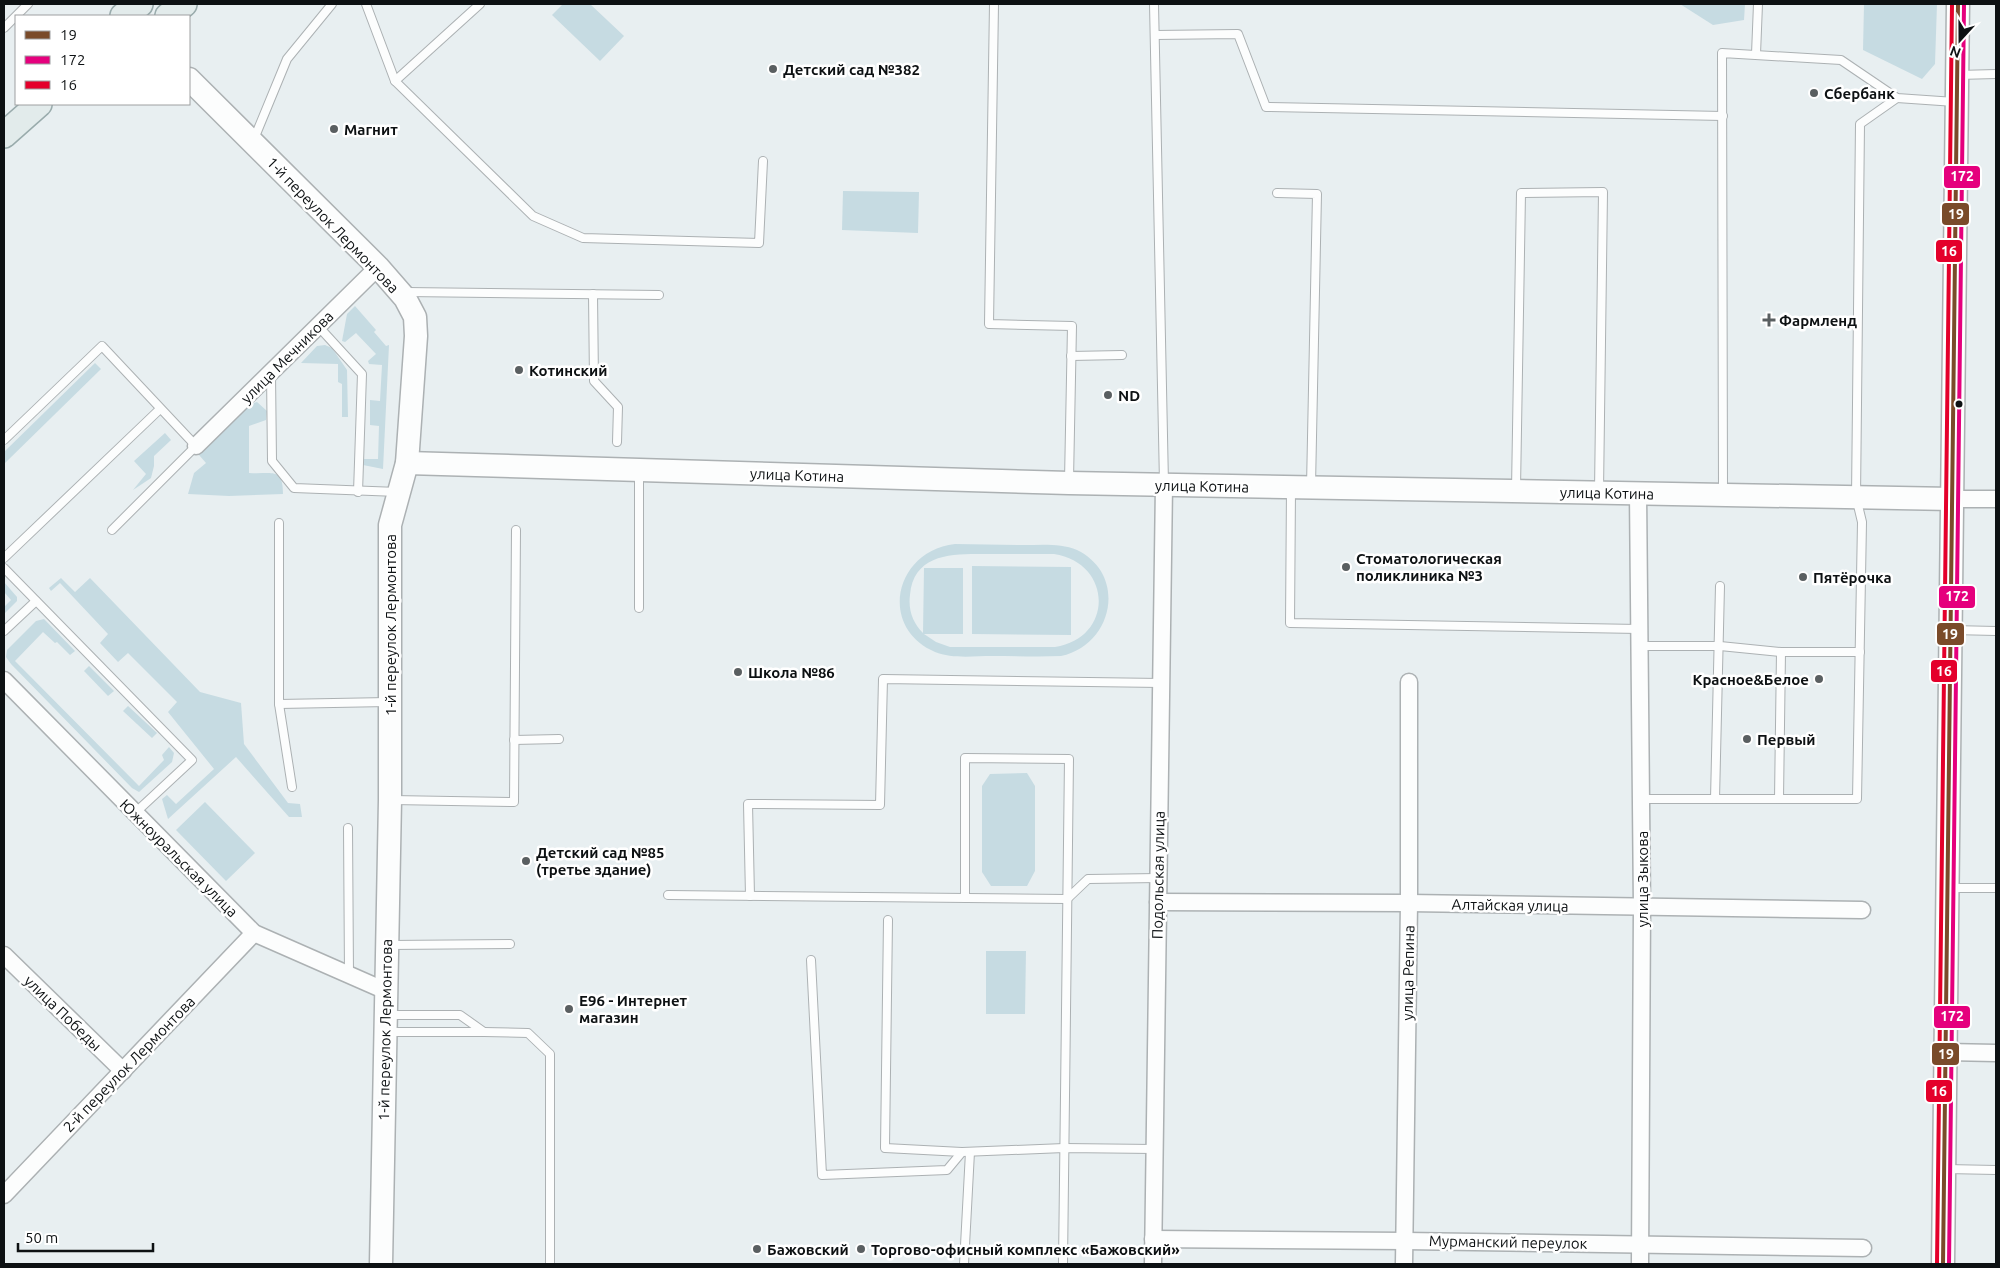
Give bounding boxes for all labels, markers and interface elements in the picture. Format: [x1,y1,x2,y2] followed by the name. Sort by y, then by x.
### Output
[15,15,190,105] legend
[1935,15,1985,65] north arrow
[60,26,77,43] text: 19
[1948,43,1963,61] text: N
[60,51,85,68] text: 172
[783,61,920,78] place label: Детский сад №382
[767,63,779,75] marker: Детский сад №382
[60,76,77,93] text: 16
[1824,85,1895,102] place label: Сбербанк
[1808,87,1820,99] marker: Сбербанк
[344,121,398,138] place label: Магнит
[328,123,340,135] marker: Магнит
[264,154,402,296] street label: 1-й переулок Лермонтова
[1943,165,1981,189] line badge: 172
[1950,168,1974,184] text: 172
[1941,202,1970,226] line badge: 19
[1948,206,1964,222] text: 19
[1935,239,1963,263] line badge: 16
[1941,243,1957,259] text: 16
[237,307,337,407] street label: улица Мечникова
[1779,312,1857,329] place label: Фармленд
[1763,314,1775,326] marker: Фармленд
[529,362,607,379] place label: Котинский
[513,364,525,376] marker: Котинский
[1118,387,1140,404] place label: ND
[1102,389,1114,401] marker: ND
[1954,399,1964,409] unlabelled marker
[750,465,844,485] street label: улица Котина
[1155,477,1249,495] street label: улица Котина
[1560,484,1654,502] street label: улица Котина
[382,534,399,716] street label: 1-й переулок Лермонтова
[1356,550,1502,584] place label: Стоматологическая поликлиника №3
[1340,561,1352,573] marker: Стоматологическая поликлиника №3
[1813,569,1892,586] place label: Пятёрочка
[1797,571,1809,583] marker: Пятёрочка
[1938,585,1976,609] line badge: 172
[1945,588,1969,604] text: 172
[1936,622,1965,646] line badge: 19
[1942,626,1958,642] text: 19
[1930,659,1958,683] line badge: 16
[1936,663,1952,679] text: 16
[748,664,835,681] place label: Школа №86
[732,666,744,678] marker: Школа №86
[1692,671,1809,688] place label: Красное&Белое
[1813,673,1825,685] marker: Красное&Белое
[1757,731,1815,748] place label: Первый
[1741,733,1753,745] marker: Первый
[117,796,241,920] street label: Южноуральская улица
[1148,811,1168,939] street label: Подольская улица
[1634,831,1651,927] street label: улица Зыкова
[536,844,664,878] place label: Детский сад №85 (третье здание)
[520,855,532,867] marker: Детский сад №85 (третье здание)
[1451,895,1569,915] street label: Алтайская улица
[1399,925,1417,1021] street label: улица Репина
[375,939,395,1121] street label: 1-й переулок Лермонтова
[21,972,105,1054] street label: улица Победы
[579,992,688,1026] place label: Е96 - Интернет магазин
[60,993,198,1135] street label: 2-й переулок Лермонтова
[563,1003,575,1015] marker: Е96 - Интернет магазин
[1933,1005,1971,1029] line badge: 172
[1940,1008,1964,1024] text: 172
[1931,1042,1960,1066] line badge: 19
[1938,1046,1954,1062] text: 19
[1925,1079,1953,1103] line badge: 16
[1931,1083,1947,1099] text: 16
[18,1220,152,1252] scale bar
[25,1229,58,1246] text: 50 m
[1429,1232,1588,1252] street label: Мурманский переулок
[767,1241,849,1258] place label: Бажовский
[871,1241,1180,1258] place label: Торгово-офисный комплекс «Бажовский»
[751,1243,763,1255] marker: Бажовский
[855,1243,867,1255] marker: Торгово-офисный комплекс «Бажовский»

